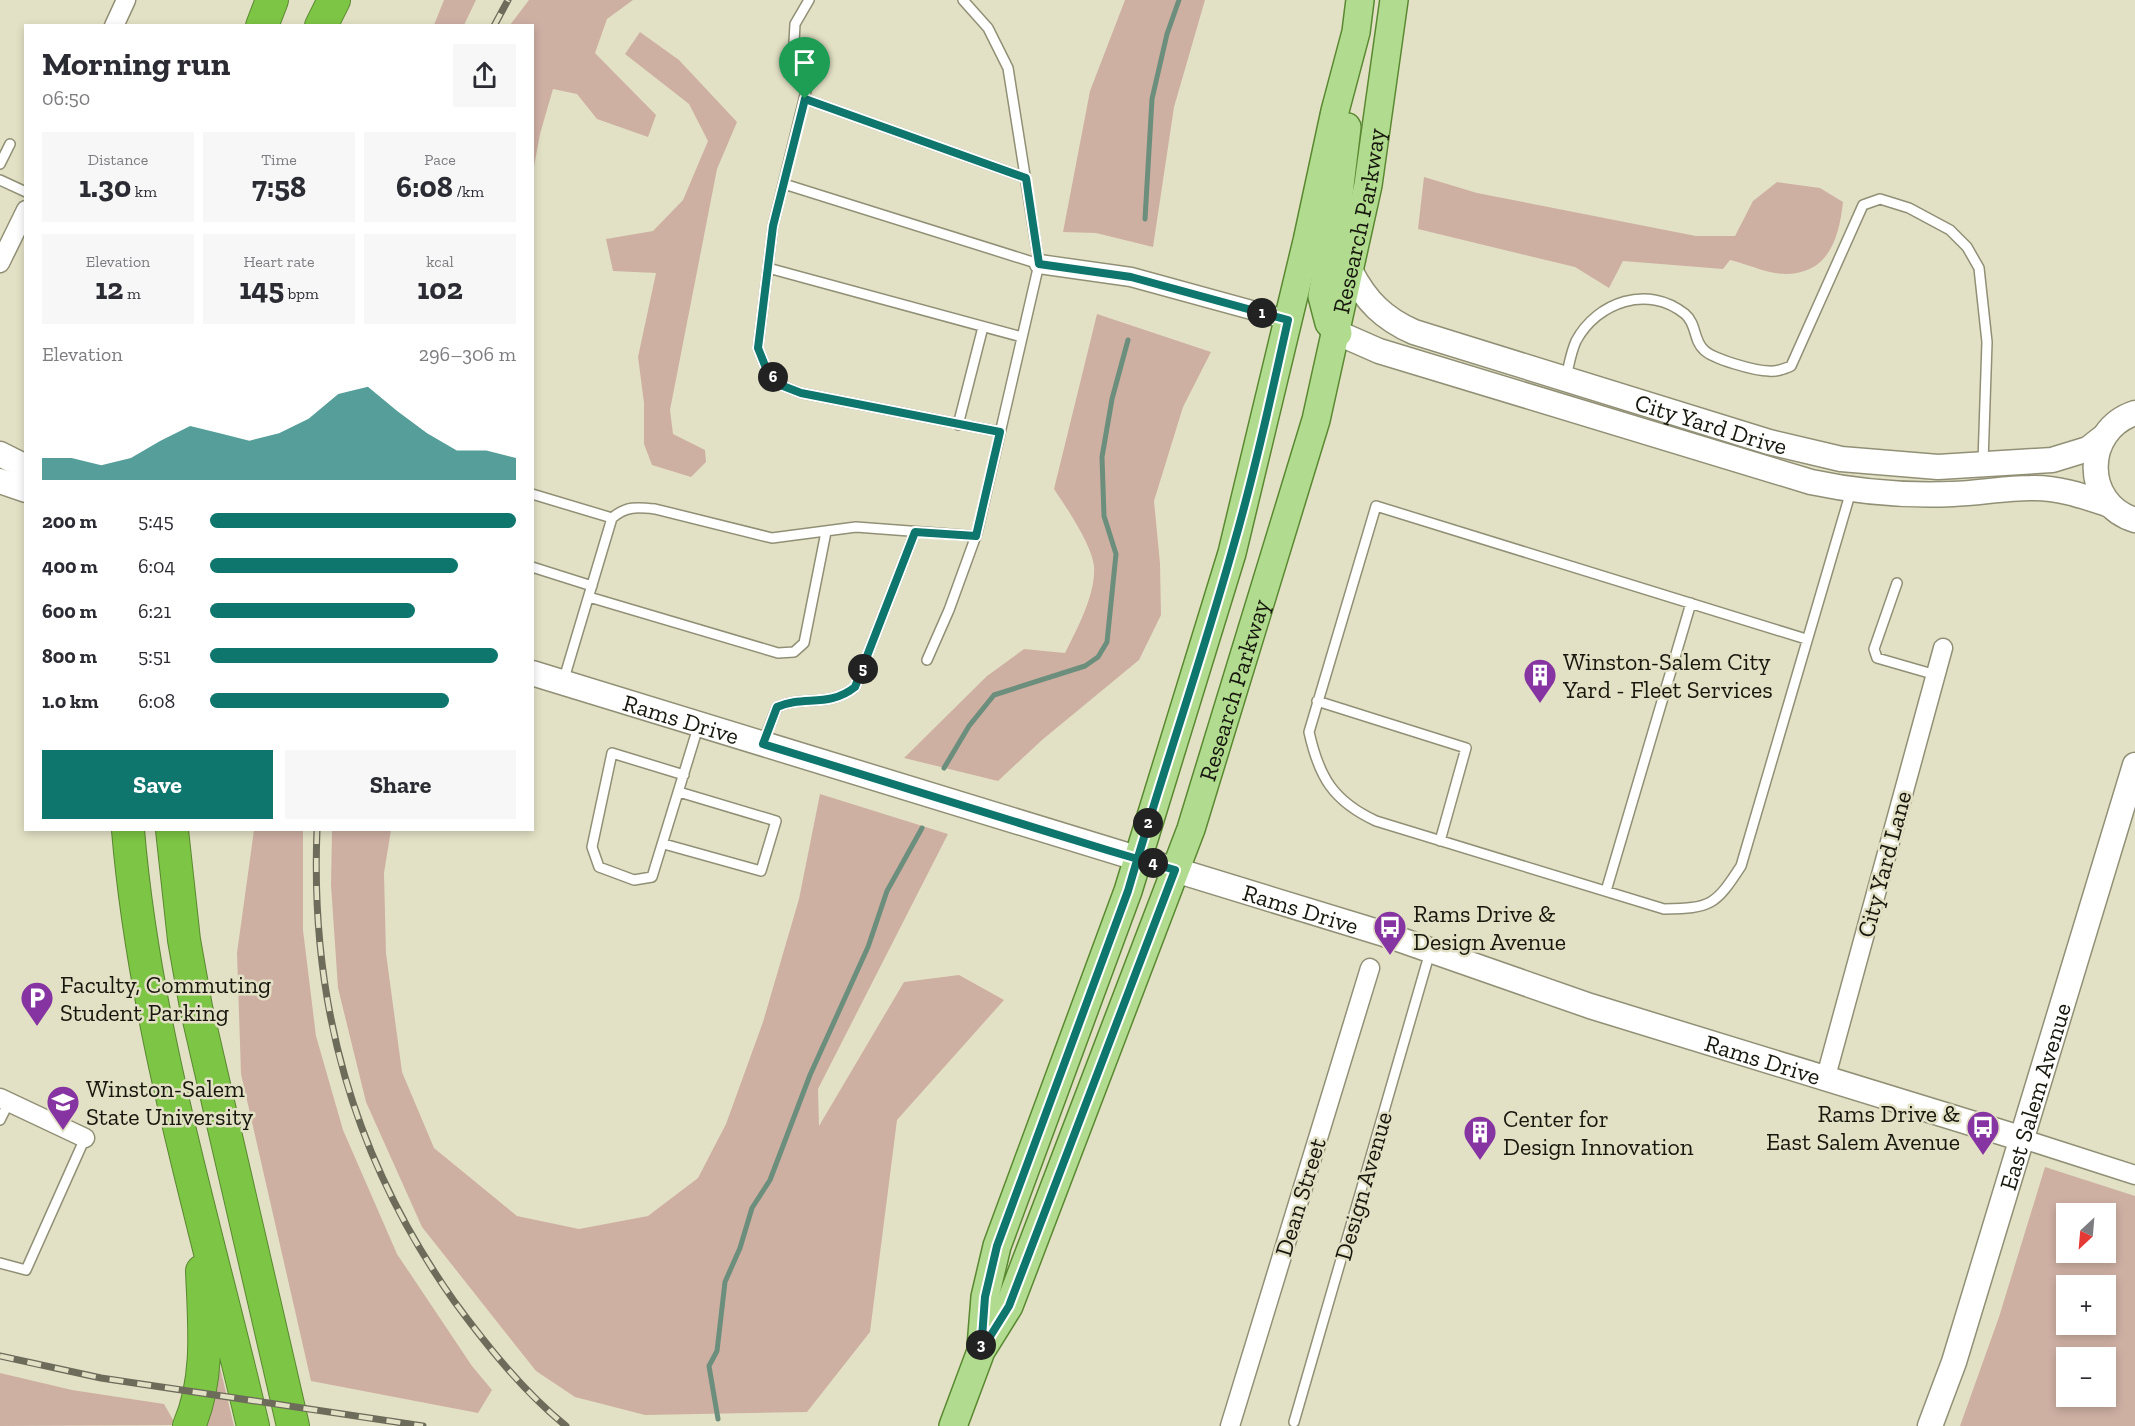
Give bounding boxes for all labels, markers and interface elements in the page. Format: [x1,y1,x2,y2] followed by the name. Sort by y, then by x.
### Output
[779,37,830,99] pin
[42,44,230,83] text: Morning run
[453,44,516,107] button: share
[788,46,821,79] icon: arrive
[42,86,90,110] text: 06:50
[1326,126,1390,316] street label: Research Parkway
[88,150,148,169] text: Distance
[261,150,297,169] text: Time
[424,150,456,169] text: Pace
[79,169,131,205] text: 1.30
[252,169,306,205] text: 7:58
[396,169,453,205] text: 6:08
[131,182,157,201] text: km
[453,182,484,201] text: /km
[86,252,150,271] text: Elevation
[243,252,315,271] text: Heart rate
[426,252,454,271] text: kcal
[95,271,123,307] text: 12
[239,271,284,307] text: 145
[417,271,463,307] text: 102
[123,284,141,303] text: m
[284,284,319,303] text: bpm
[1247,298,1277,328] pin: 1
[1259,303,1265,322] text: 1
[42,342,123,366] text: Elevation
[419,342,516,366] text: 296–306 m
[758,362,788,392] pin: 6
[769,367,777,386] text: 6
[1632,387,1790,460] street label: City Yard Drive
[42,509,97,533] text: 200 m
[138,509,174,533] text: 5:45
[42,554,98,578] text: 400 m
[138,554,175,578] text: 6:04
[1192,595,1275,784] street label: Research Parkway
[42,599,97,623] text: 600 m
[138,599,171,623] text: 6:21
[42,644,97,668] text: 800 m
[138,644,171,668] text: 5:51
[1562,647,1773,704] place label: Winston-Salem City Yard - Fleet Services
[848,654,878,684] pin: 5
[1522,657,1558,704] building icon: Winston-Salem City Yard - Fleet Services
[859,659,867,678] text: 5
[620,687,743,750] street label: Rams Drive
[42,689,98,713] text: 1.0 km
[138,689,175,713] text: 6:08
[42,750,273,819] button: Save
[285,750,516,819] button: Share
[1851,788,1917,940] street label: City Yard Lane
[1133,808,1163,838] pin: 2
[1144,813,1152,832] text: 2
[1138,848,1168,878] pin: 4
[1148,853,1158,872] text: 4
[1239,877,1362,940] street label: Rams Drive
[1413,899,1566,956] place label: Rams Drive & Design Avenue
[1372,909,1408,956] bus stop icon: Rams Drive & Design Avenue
[60,970,271,1027] place label: Faculty, Commuting Student Parking
[19,980,55,1027] parking icon: Faculty, Commuting Student Parking
[1993,999,2077,1193] street label: East Salem Avenue
[1701,1028,1824,1090] street label: Rams Drive
[86,1074,254,1131] place label: Winston-Salem State University
[45,1084,81,1131] school or university icon: Winston-Salem State University
[1766,1099,1960,1156] place label: Rams Drive & East Salem Avenue
[1503,1104,1694,1161] place label: Center for Design Innovation
[1328,1108,1398,1264] street label: Design Avenue
[1965,1109,2001,1156] bus stop icon: Rams Drive & East Salem Avenue
[1462,1114,1498,1161] building icon: Center for Design Innovation
[1268,1134,1332,1260] street label: Dean Street
[2056,1203,2116,1263] north arrow
[2056,1203,2116,1407] map controls
[2056,1275,2116,1335] button: +
[966,1330,996,1360] pin: 3
[977,1335,985,1354] text: 3
[2056,1347,2116,1407] button: −

